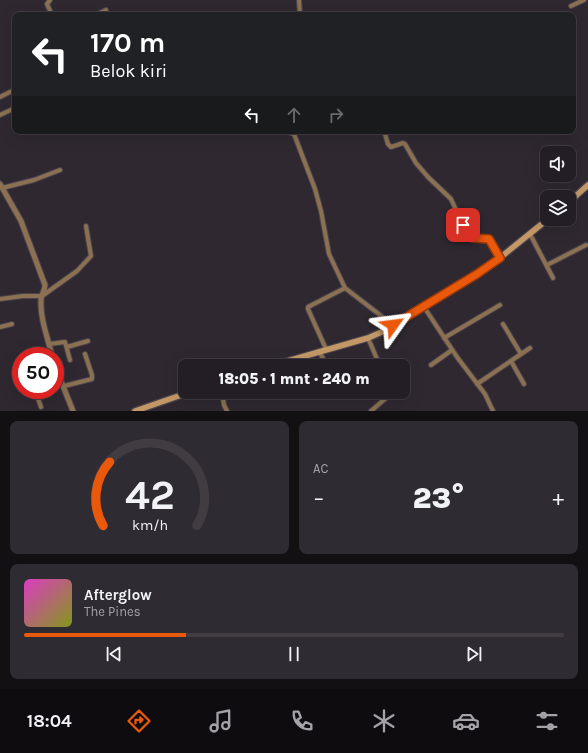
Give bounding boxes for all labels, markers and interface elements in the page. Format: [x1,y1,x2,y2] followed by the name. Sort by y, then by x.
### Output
[90,26,165,59] text: 170 m
[24,28,76,80] icon: left
[90,60,167,82] text: Belok kiri
[241,104,263,126] icon: left
[283,104,305,126] icon: ahead
[325,104,347,126] icon: right
[540,146,576,226] map controls
[540,146,576,182] button: sound
[540,190,576,226] button: layers
[446,208,480,242] pin
[452,214,474,236] icon: arrive
[372,304,414,346] position arrow
[12,347,64,399] speed limit sign: 50
[218,370,370,388] text: 18:05 · 1 mnt · 240 m
[313,461,328,476] text: AC
[125,470,174,518] text: 42
[413,480,464,516] text: 23°
[313,485,325,511] text: −
[552,485,564,511] text: +
[131,516,168,533] text: km/h
[84,586,152,604] text: Afterglow
[84,604,141,619] text: The Pines
[103,643,125,665] icon: previous
[283,643,305,665] icon: pause
[463,643,485,665] icon: next
[125,707,153,735] icon: directions
[207,707,235,735] icon: music
[288,707,316,735] icon: phone
[370,707,398,735] icon: climate
[452,707,480,735] icon: car
[533,707,561,735] icon: filters
[27,710,72,732] text: 18:04

